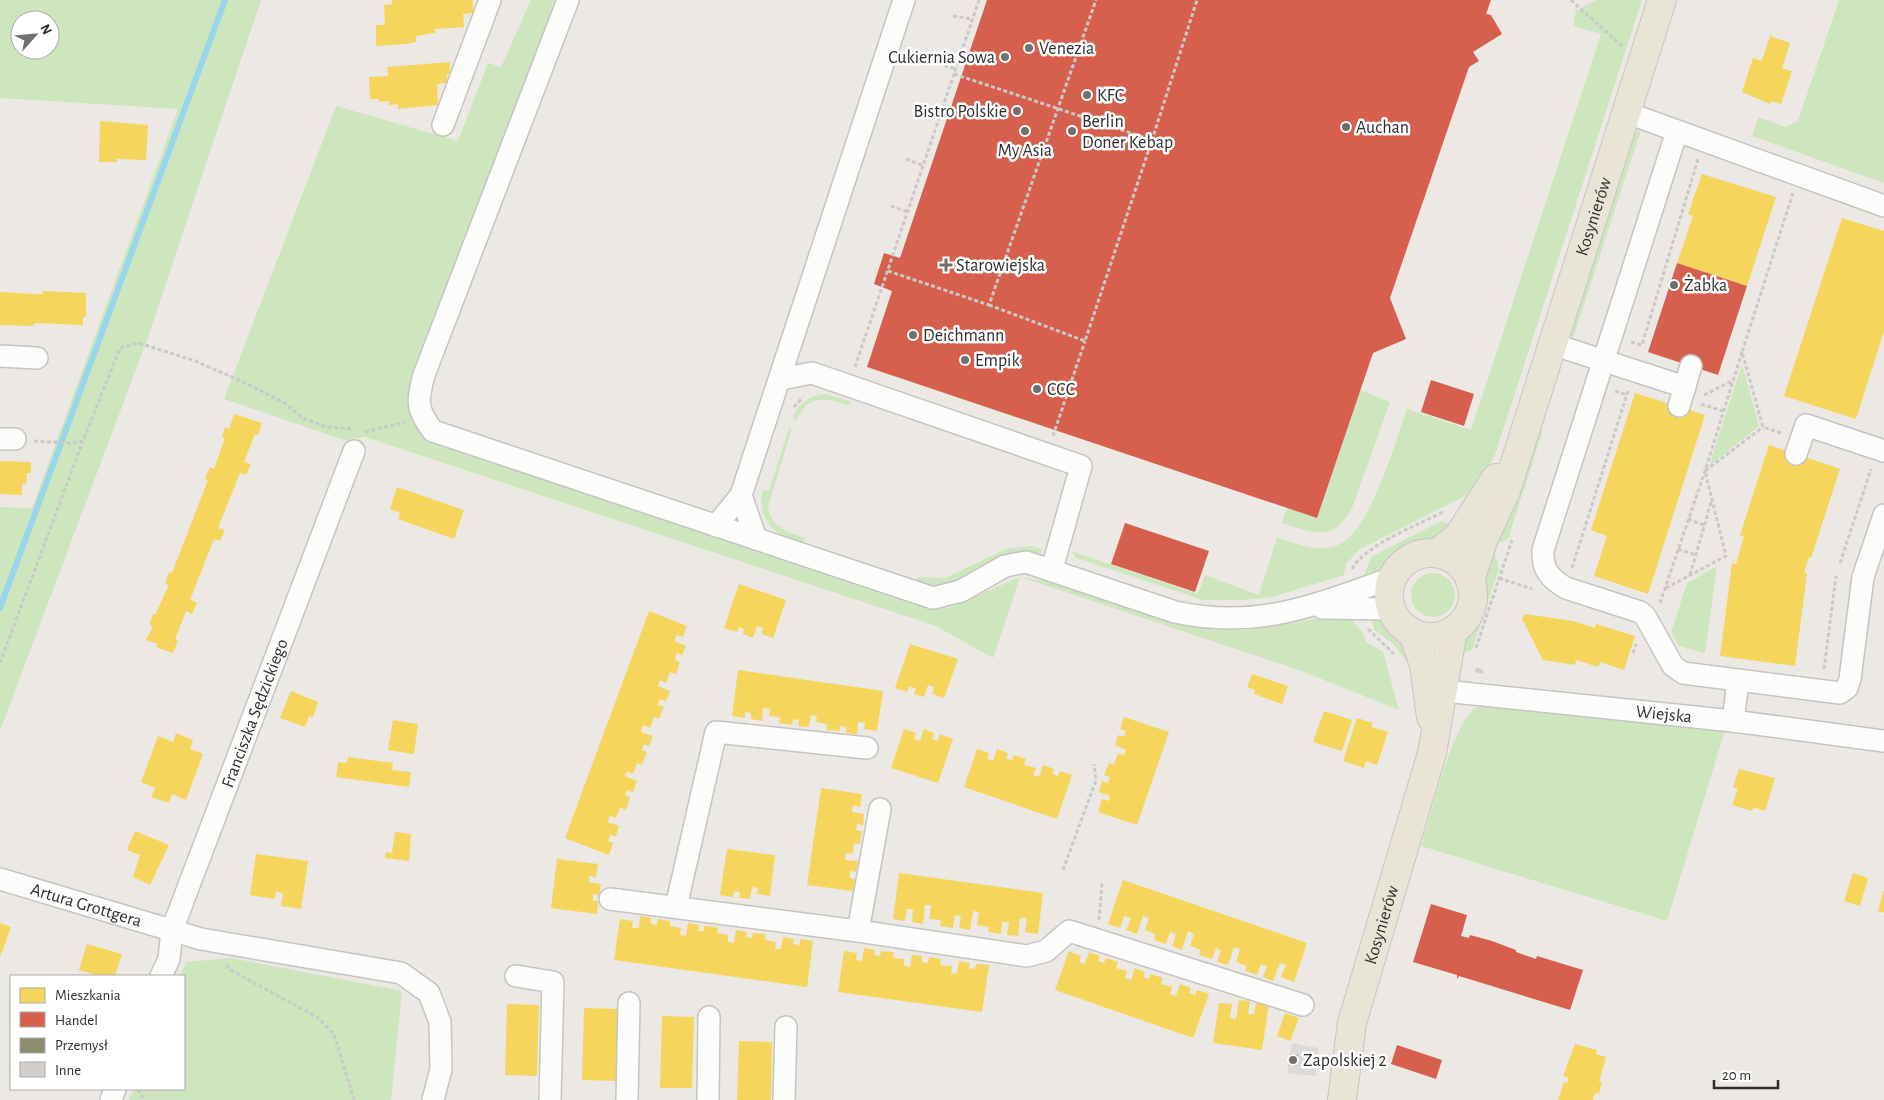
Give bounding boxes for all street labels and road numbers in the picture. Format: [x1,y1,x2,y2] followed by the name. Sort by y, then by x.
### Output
[1573,176,1615,258] street label: Kosynierów
[219,636,292,790] street label: Franciszka Sędzickiego
[1635,703,1693,727] street label: Wiejska
[28,881,144,931] street label: Artura Grottgera
[1362,884,1402,967] street label: Kosynierów

